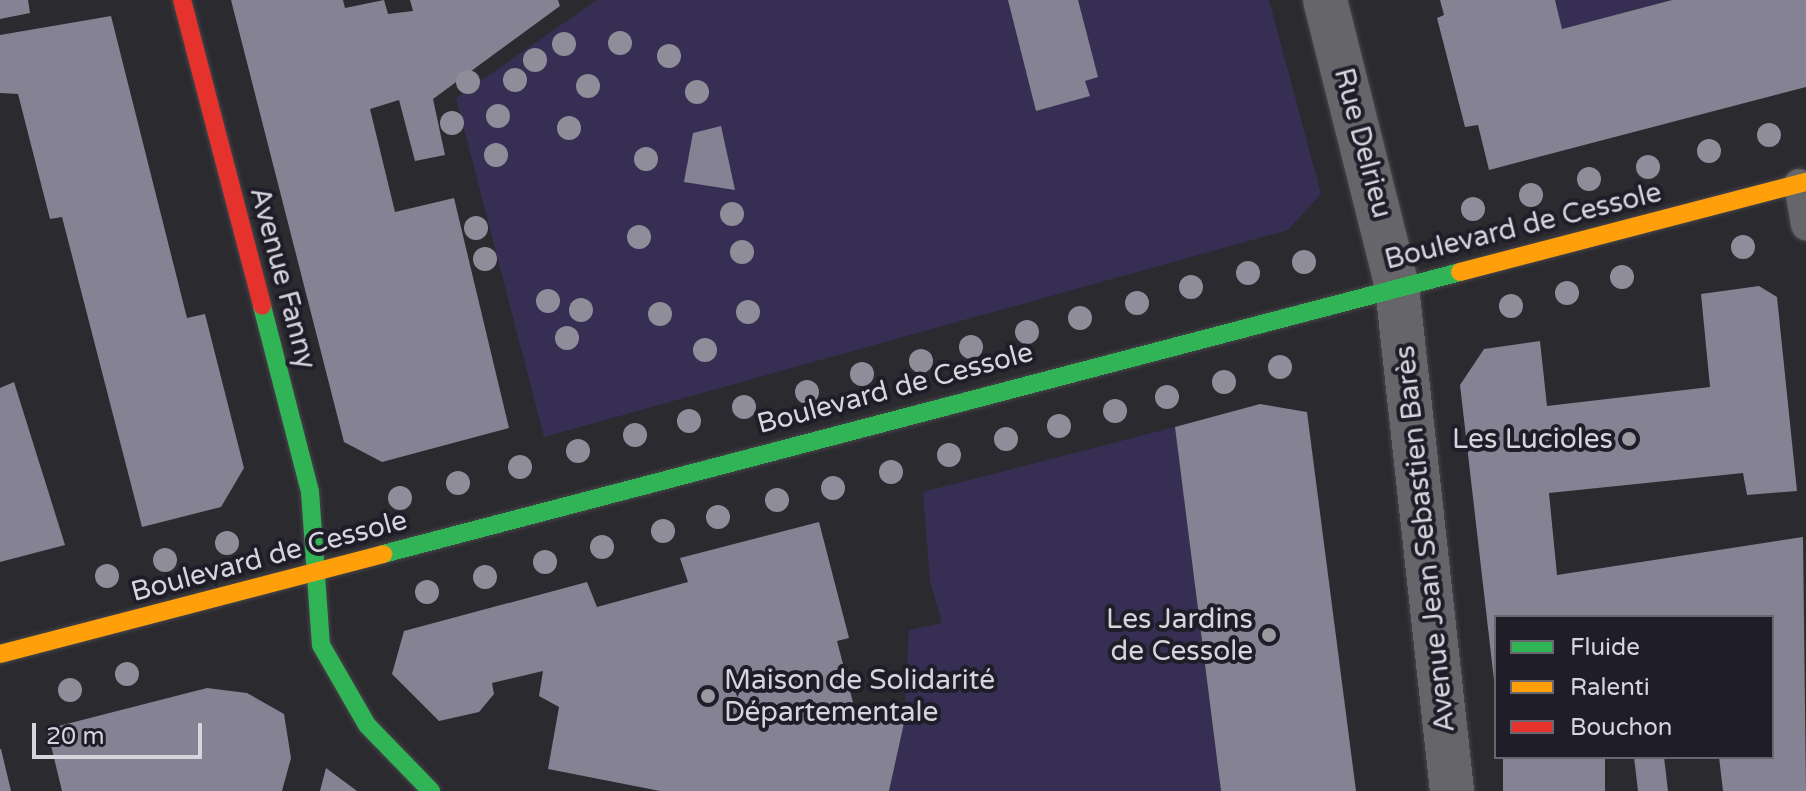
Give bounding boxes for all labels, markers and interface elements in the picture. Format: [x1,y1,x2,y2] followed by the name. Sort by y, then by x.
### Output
[1327,64,1399,222] street label: Rue Delrieu
[1381,175,1665,277] street label: Boulevard de Cessole
[243,183,323,373] street label: Avenue Fanny
[753,335,1037,441] street label: Boulevard de Cessole
[1388,344,1462,734] street label: Avenue Jean Sebastien Barès
[1452,422,1613,456] place label: Les Lucioles
[1620,430,1638,448] marker: Les Lucioles
[127,503,411,609] street label: Boulevard de Cessole
[1106,602,1253,668] place label: Les Jardins de Cessole
[1494,615,1774,759] legend
[1260,626,1278,644] marker: Les Jardins de Cessole
[1570,633,1640,662] text: Fluide
[724,663,995,729] place label: Maison de Solidarité Départementale
[1570,673,1650,702] text: Ralenti
[699,687,717,705] marker: Maison de Solidarité Départementale
[36,707,206,757] scale bar
[1570,713,1672,742] text: Bouchon
[46,722,104,751] text: 20 m

